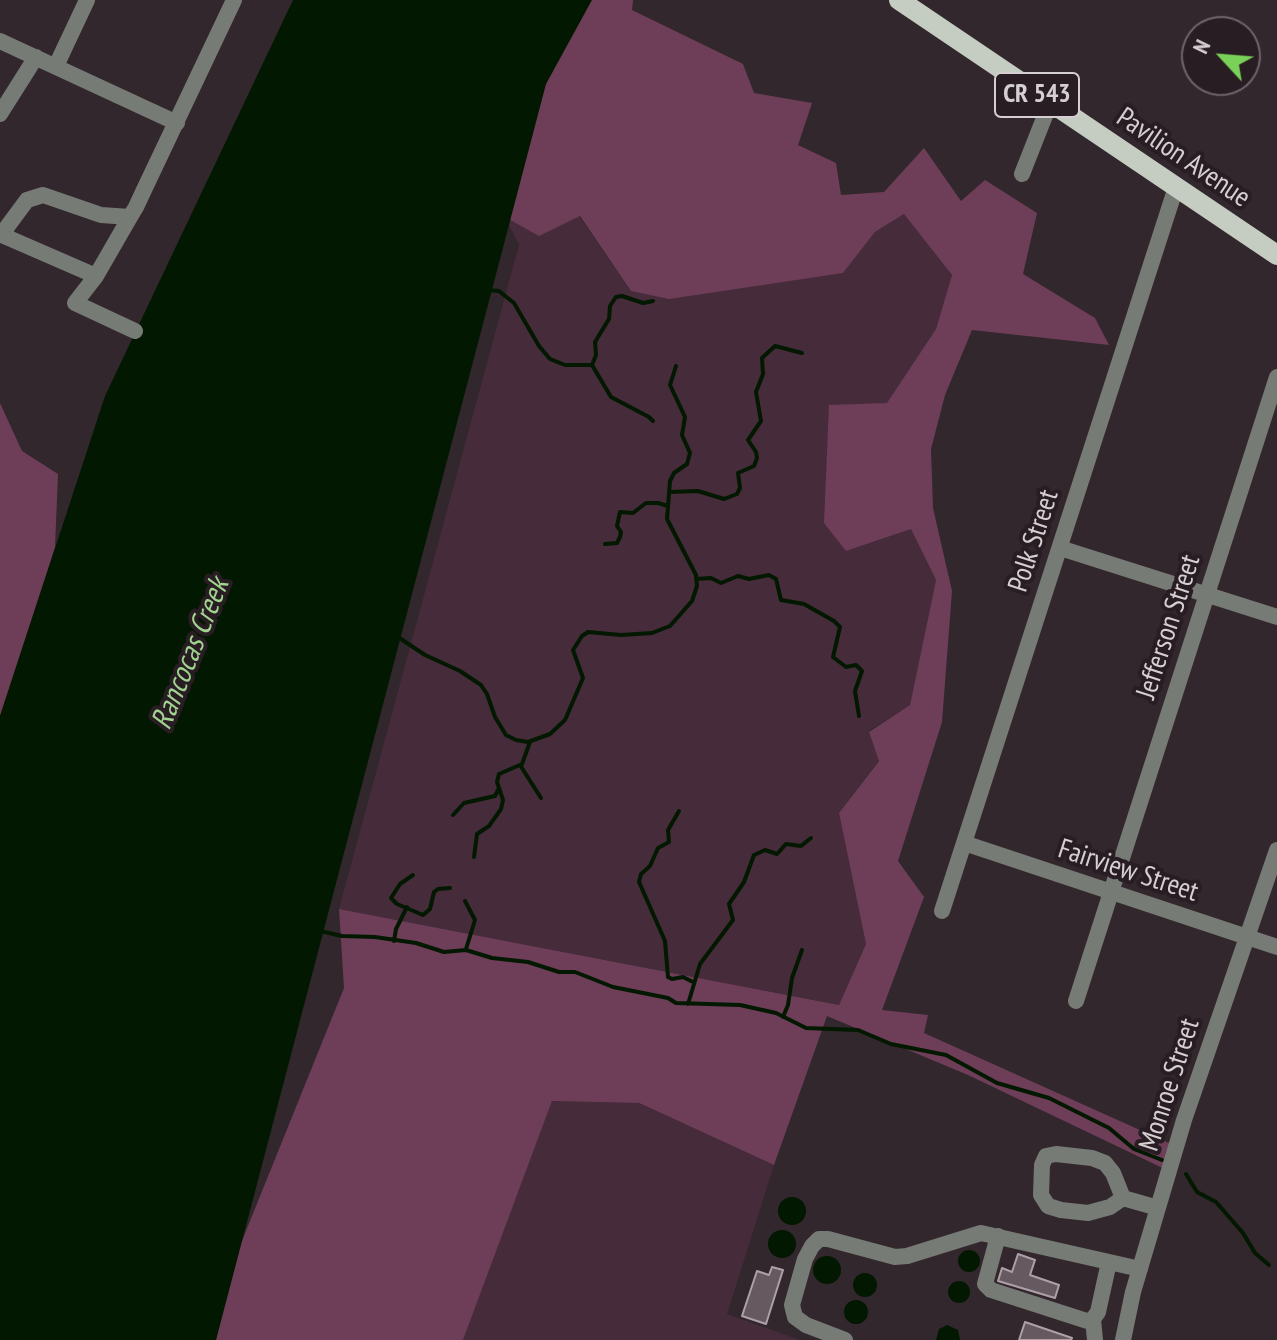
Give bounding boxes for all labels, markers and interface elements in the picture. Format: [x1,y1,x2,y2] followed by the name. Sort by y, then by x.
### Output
[1181,16,1261,96] north arrow
[1186,35,1216,58] text: N
[995,73,1079,117] road number: CR 543
[1110,101,1256,215] street label: Pavilion Avenue
[1002,486,1066,596] street label: Polk Street
[1130,551,1208,703] street label: Jefferson Street
[144,573,238,735] water label: Rancocas Creek
[1054,833,1202,909] street label: Fairview Street
[1133,1014,1207,1156] street label: Monroe Street

